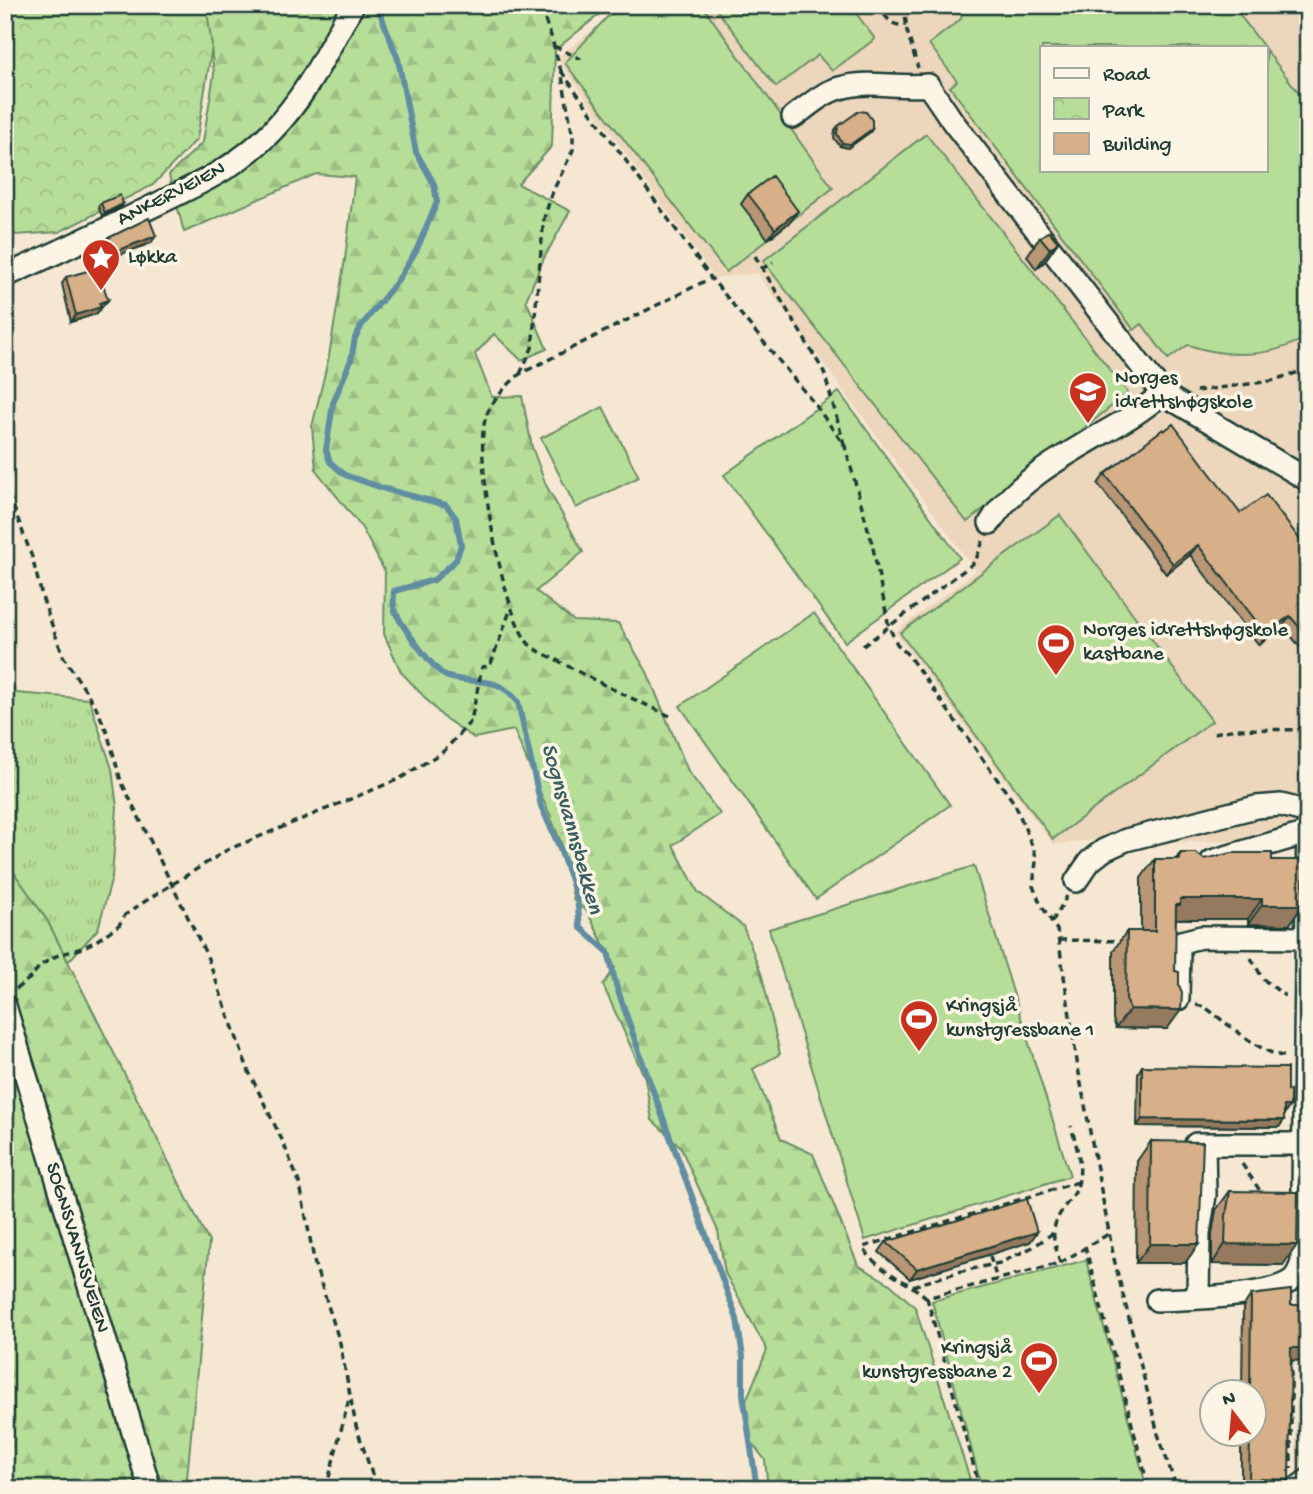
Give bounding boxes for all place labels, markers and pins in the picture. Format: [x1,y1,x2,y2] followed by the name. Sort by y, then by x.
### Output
[80,237,122,292] place icon: Løkka
[128,246,178,271] place label: Løkka
[1115,367,1254,416] place label: Norges idrettshøgskole
[1067,370,1109,425] school or university icon: Norges idrettshøgskole
[1083,619,1289,668] place label: Norges idrettshøgskole kastbane
[1035,622,1077,677] sports icon: Norges idrettshøgskole kastbane
[946,995,1094,1044] place label: Kringsjå kunstgressbane 1
[898,998,940,1053] sports icon: Kringsjå kunstgressbane 1
[862,1337,1013,1386] place label: Kringsjå kunstgressbane 2
[1018,1340,1060,1395] sports icon: Kringsjå kunstgressbane 2

